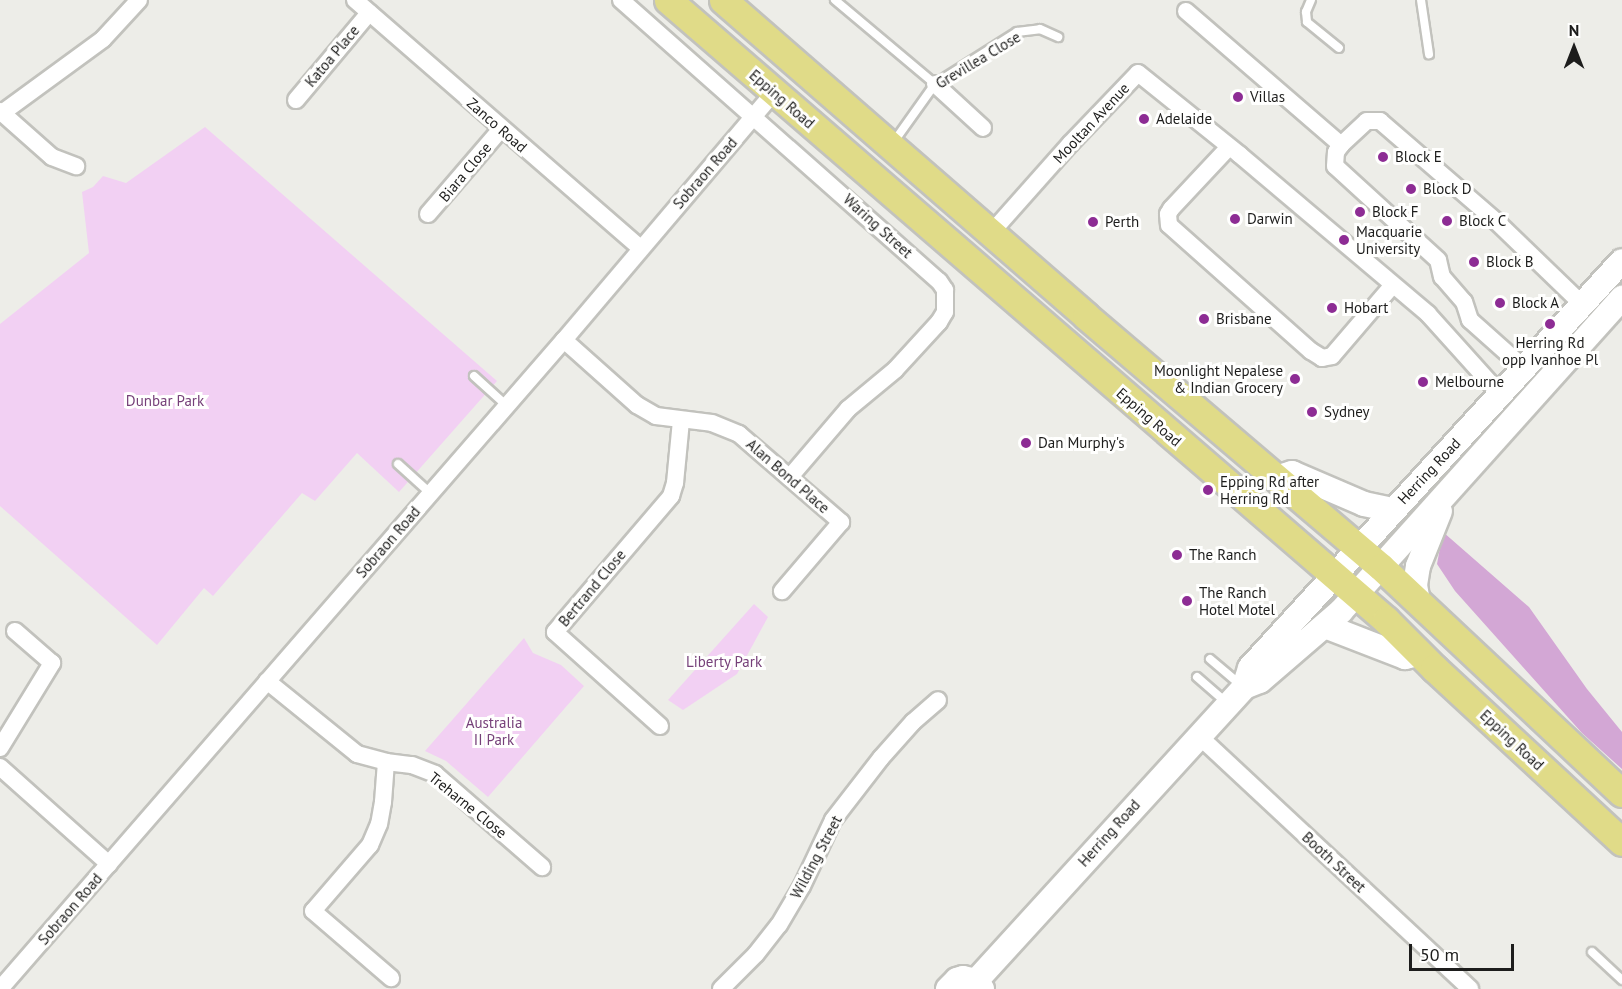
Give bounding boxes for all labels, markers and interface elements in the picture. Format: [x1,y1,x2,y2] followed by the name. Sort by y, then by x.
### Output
[1544,18,1604,78] north arrow
[1569,20,1579,40] text: N
[301,22,363,90] street label: Katoa Place
[932,28,1024,92] street label: Grevillea Close
[746,66,818,132] street label: Epping Road
[1049,79,1133,167] street label: Mooltan Avenue
[1250,88,1285,106] place label: Villas
[1231,90,1245,104] marker: Villas
[463,94,531,156] street label: Zanco Road
[1156,110,1212,128] place label: Adelaide
[1137,112,1151,126] marker: Adelaide
[669,134,741,212] street label: Sobraon Road
[435,139,495,205] street label: Biara Close
[1395,148,1442,166] place label: Block E
[1376,150,1390,164] marker: Block E
[1423,180,1472,198] place label: Block D
[1404,182,1418,196] marker: Block D
[840,190,916,262] street label: Waring Street
[1372,203,1419,221] place label: Block F
[1353,205,1367,219] marker: Block F
[1247,210,1293,228] place label: Darwin
[1228,212,1242,226] marker: Darwin
[1459,212,1507,230] place label: Block C
[1105,213,1139,231] place label: Perth
[1440,214,1454,228] marker: Block C
[1086,215,1100,229] marker: Perth
[1356,222,1422,257] place label: Macquarie University
[1337,233,1351,247] marker: Macquarie University
[1486,253,1534,271] place label: Block B
[1467,255,1481,269] marker: Block B
[1512,294,1560,312] place label: Block A
[1493,296,1507,310] marker: Block A
[1344,299,1388,317] place label: Hobart
[1325,301,1339,315] marker: Hobart
[1216,310,1272,328] place label: Brisbane
[1197,312,1211,326] marker: Brisbane
[1543,317,1557,331] marker: Herring Rd opp Ivanhoe Pl
[1502,333,1598,368] place label: Herring Rd opp Ivanhoe Pl
[1154,361,1283,396] place label: Moonlight Nepalese & Indian Grocery
[1288,372,1302,386] marker: Moonlight Nepalese & Indian Grocery
[1435,373,1504,391] place label: Melbourne
[1416,375,1430,389] marker: Melbourne
[1113,384,1185,450] street label: Epping Road
[126,392,204,410] park label: Dunbar Park
[1324,403,1370,421] place label: Sydney
[1305,405,1319,419] marker: Sydney
[1038,434,1124,452] place label: Dan Murphy's
[1394,434,1464,508] street label: Herring Road
[743,435,833,517] street label: Alan Bond Place
[1019,436,1033,450] marker: Dan Murphy's
[1220,472,1319,507] place label: Epping Rd after Herring Rd
[1201,483,1215,497] marker: Epping Rd after Herring Rd
[352,503,424,581] street label: Sobraon Road
[555,546,629,630] street label: Bertrand Close
[1189,546,1257,564] place label: The Ranch
[1170,548,1184,562] marker: The Ranch
[1199,583,1275,618] place label: The Ranch Hotel Motel
[1180,594,1194,608] marker: The Ranch Hotel Motel
[686,653,762,671] park label: Liberty Park
[1476,706,1548,774] street label: Epping Road
[466,713,522,748] park label: Australia II Park
[425,768,511,842] street label: Treharne Close
[1074,796,1144,870] street label: Herring Road
[787,812,845,902] street label: Wilding Street
[1298,828,1370,896] street label: Booth Street
[34,870,106,948] street label: Sobraon Road
[1412,932,1517,970] scale bar
[1420,943,1459,966] text: 50 m

